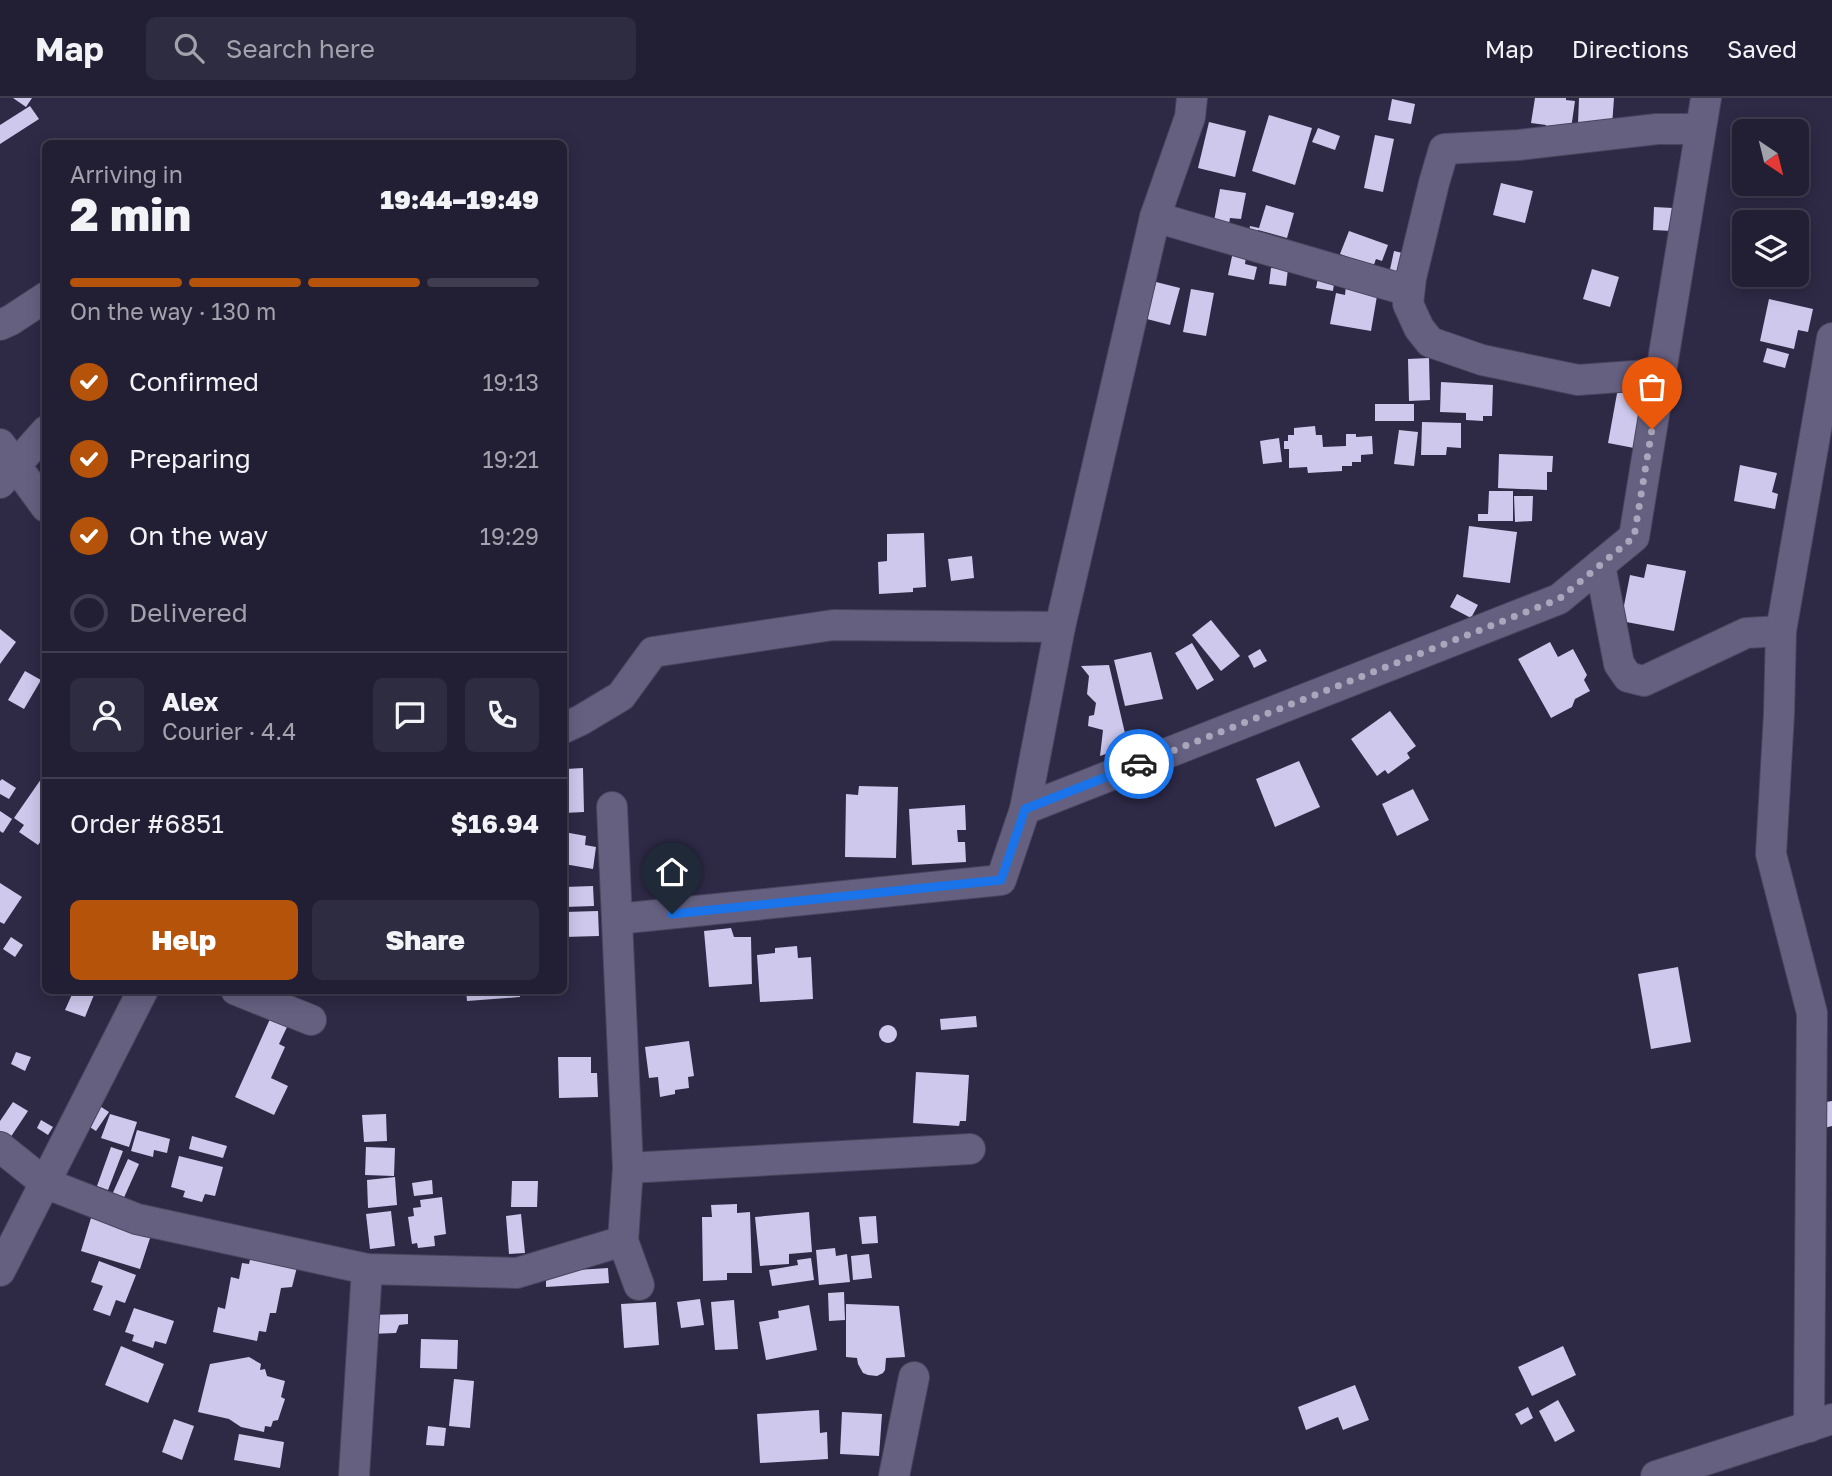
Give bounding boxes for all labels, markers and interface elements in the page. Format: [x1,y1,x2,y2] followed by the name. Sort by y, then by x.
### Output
[146,17,636,80] search box
[35,29,104,68] text: Map
[170,29,208,67] icon: search
[226,33,375,64] text: Search here
[1485,34,1534,63] text: Map
[1572,34,1689,63] text: Directions
[1727,34,1797,63] text: Saved
[1732,119,1810,196] north arrow
[1732,119,1809,287] map controls
[70,160,183,188] text: Arriving in
[380,184,539,215] text: 19:44–19:49
[70,186,191,241] text: 2 min
[1732,210,1809,287] button: layers
[70,297,276,325] text: On the way · 130 m
[1622,357,1682,429] pin
[70,363,108,401] icon: check
[129,366,259,397] text: Confirmed
[482,368,539,396] text: 19:13
[1633,368,1671,406] icon: bag
[70,440,108,478] icon: check
[129,443,251,474] text: Preparing
[483,445,539,473] text: 19:21
[70,517,108,555] icon: check
[129,520,268,551] text: On the way
[480,522,539,550] text: 19:29
[129,597,248,628] text: Delivered
[70,678,144,752] button: person
[373,678,447,752] button: chat
[465,678,539,752] button: phone
[162,686,219,717] text: Alex
[162,717,296,745] text: Courier · 4.4
[1104,729,1174,799] courier
[1120,745,1158,783] icon: car
[70,808,224,839] text: Order #6851
[451,808,539,839] text: $16.94
[642,842,702,914] pin
[653,853,691,891] icon: home
[70,900,298,980] button: Help
[312,900,539,980] button: Share

